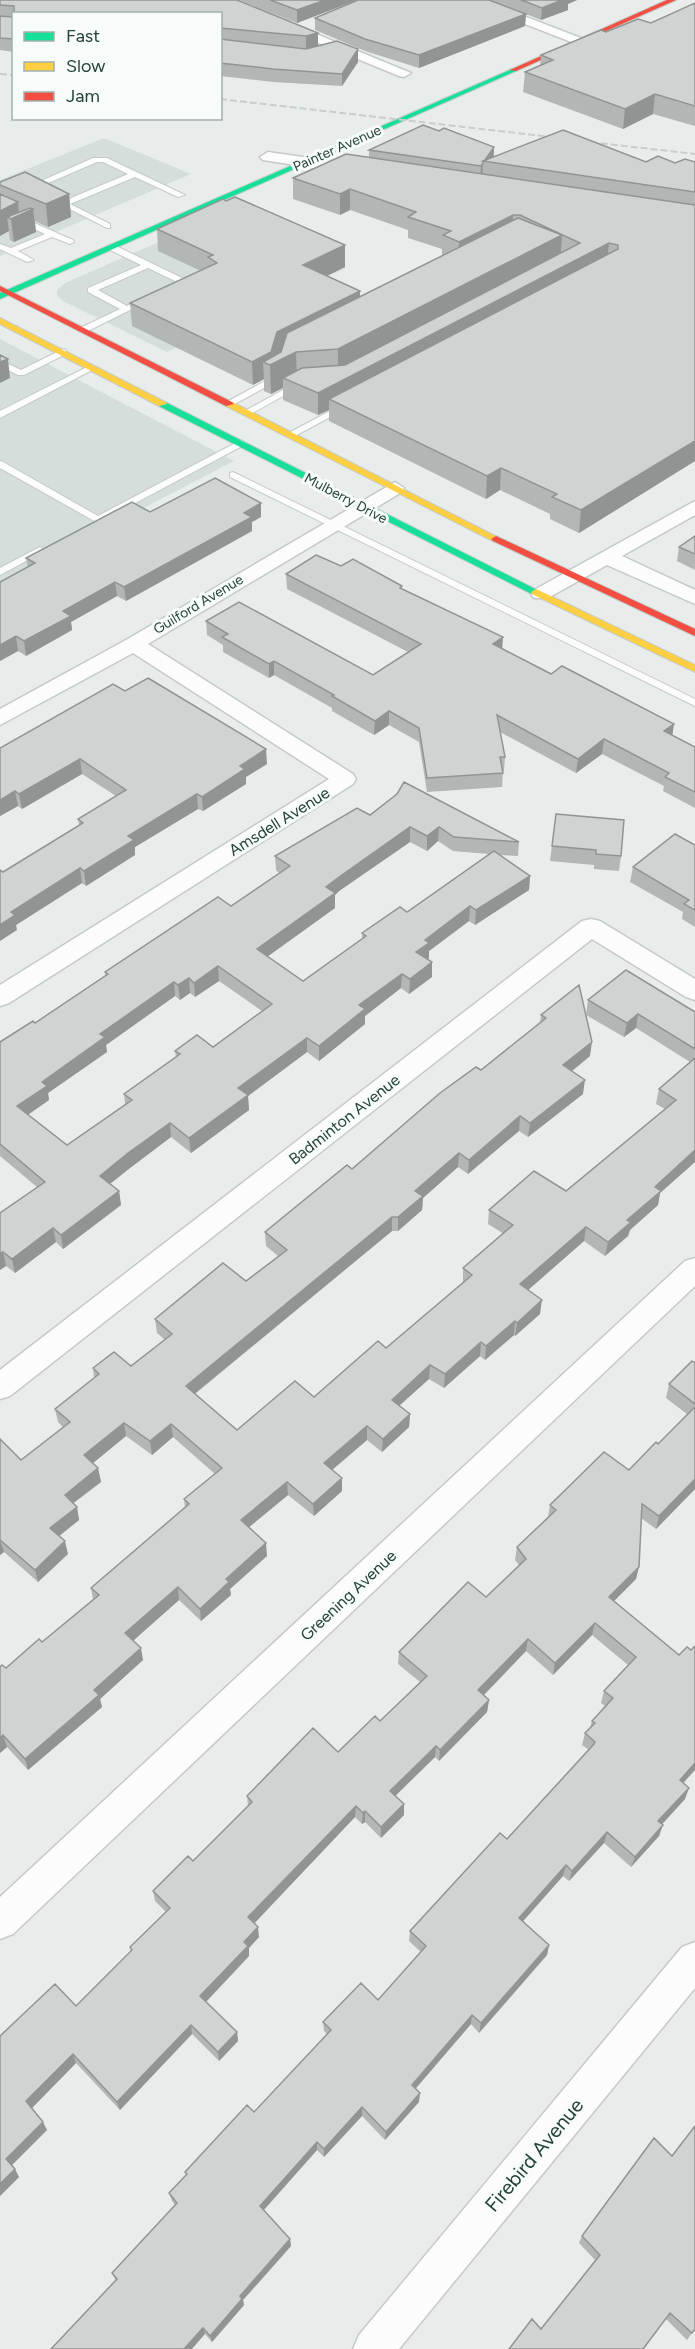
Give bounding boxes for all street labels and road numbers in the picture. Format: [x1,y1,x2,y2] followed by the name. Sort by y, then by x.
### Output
[291,121,384,175] street label: Painter Avenue
[301,470,390,528] street label: Mulberry Drive
[150,571,247,638] street label: Guilford Avenue
[225,783,333,860] street label: Amsdell Avenue
[285,1070,404,1169] street label: Badminton Avenue
[296,1546,400,1645] street label: Greening Avenue
[480,2093,588,2217] street label: Firebird Avenue

